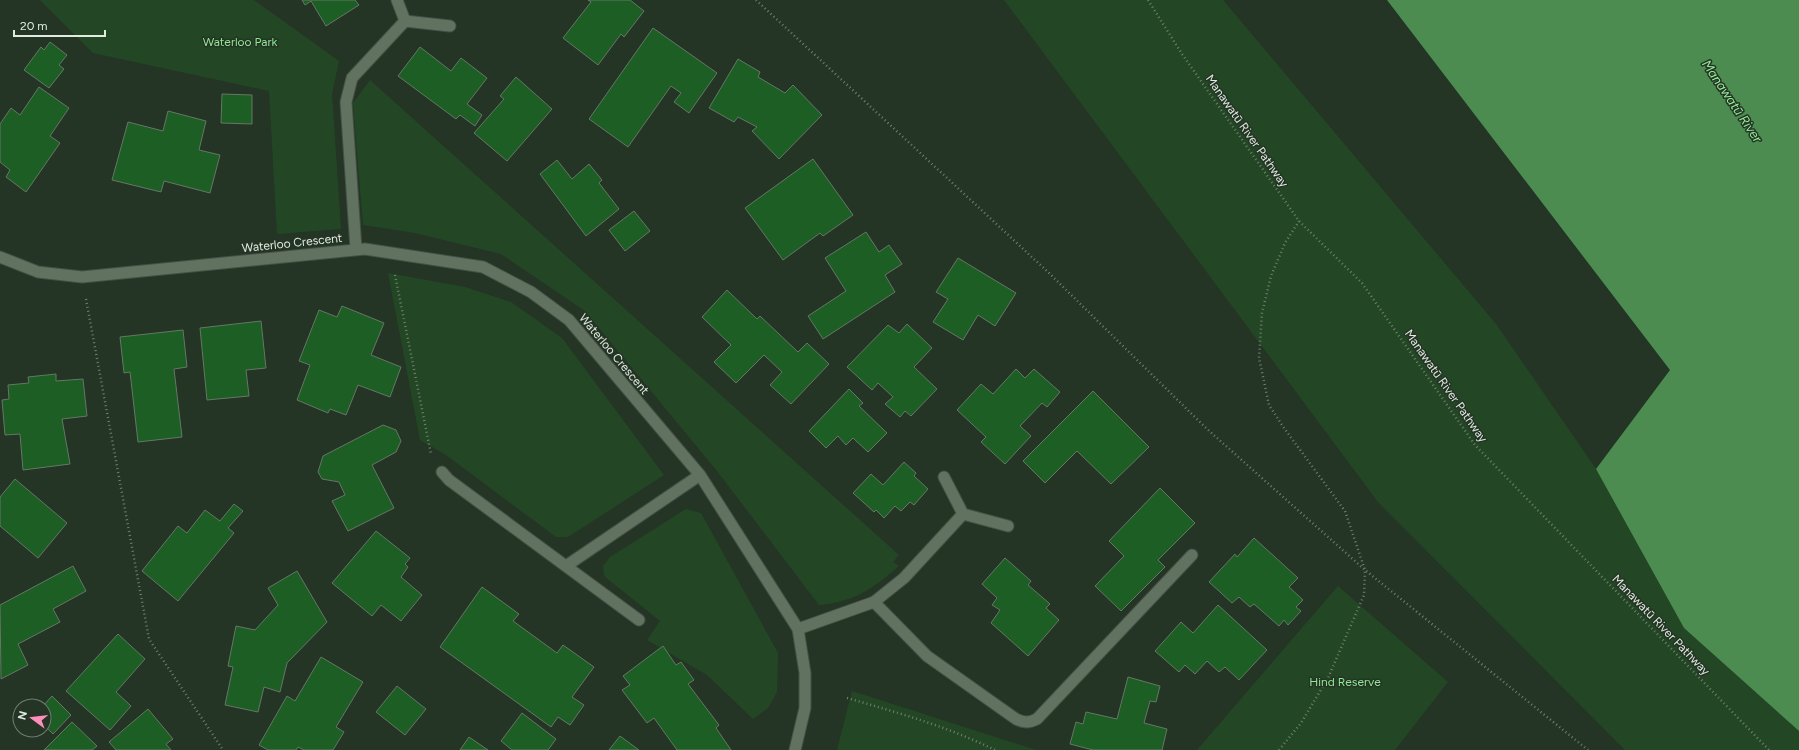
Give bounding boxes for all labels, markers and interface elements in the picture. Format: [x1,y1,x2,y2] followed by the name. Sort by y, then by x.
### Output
[14,12,105,38] scale bar
[20,19,48,33] text: 20 m
[203,35,277,49] park label: Waterloo Park
[1699,57,1765,145] water label: Manawatū River
[1203,72,1292,191] street label: Manawatū River Pathway
[241,231,343,255] street label: Waterloo Crescent
[576,311,652,398] street label: Waterloo Crescent
[1402,327,1491,446] street label: Manawatū River Pathway
[1609,572,1713,679] street label: Manawatū River Pathway
[1309,675,1381,689] park label: Hind Reserve
[12,698,52,738] north arrow
[15,710,30,721] text: N

